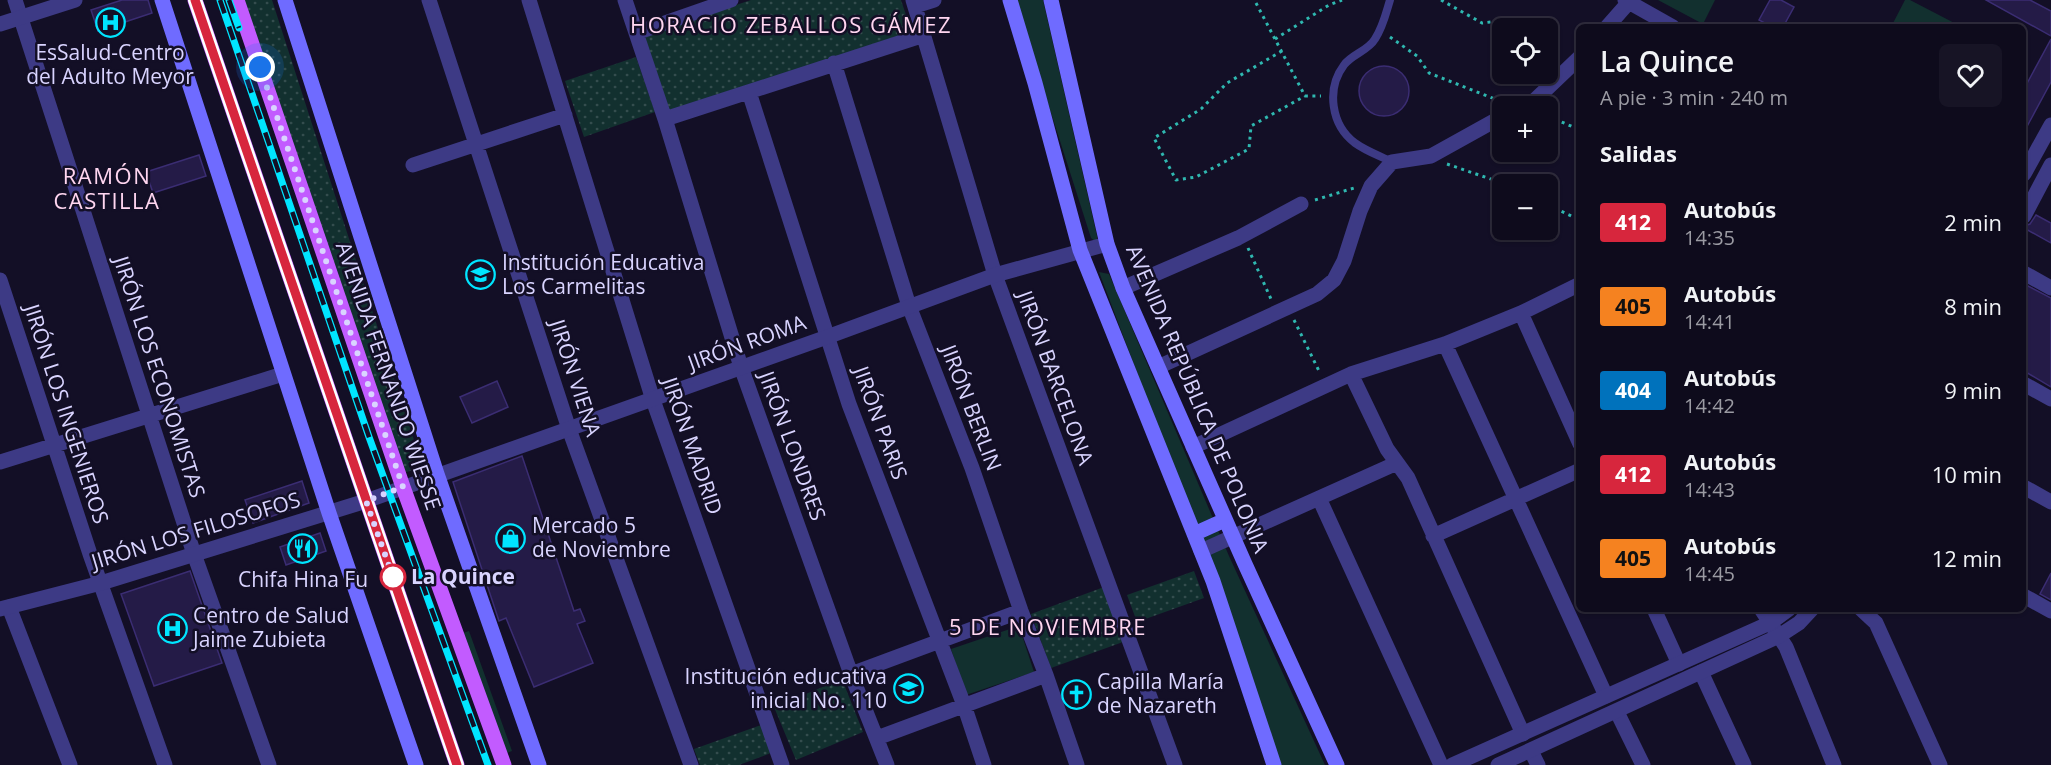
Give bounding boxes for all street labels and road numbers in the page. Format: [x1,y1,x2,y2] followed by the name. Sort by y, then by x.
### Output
[330,238,448,514] street label: AVENIDA FERNANDO WIESSE
[1120,241,1276,557] street label: AVENIDA REPÚBLICA DE POLONIA
[107,250,212,501] street label: JIRÓN LOS ECONOMISTAS
[1011,285,1101,469] street label: JIRÓN BARCELONA
[18,299,116,527] street label: JIRÓN LOS INGENIEROS
[682,308,810,377] street label: JIRÓN ROMA
[543,314,608,440] street label: JIRÓN VIENA
[934,339,1009,475] street label: JIRÓN BERLIN
[847,360,914,483] street label: JIRÓN PARIS
[752,365,833,524] street label: JIRÓN LONDRES
[656,371,730,518] street label: JIRÓN MADRID
[86,485,304,576] street label: JIRÓN LOS FILOSOFOS

